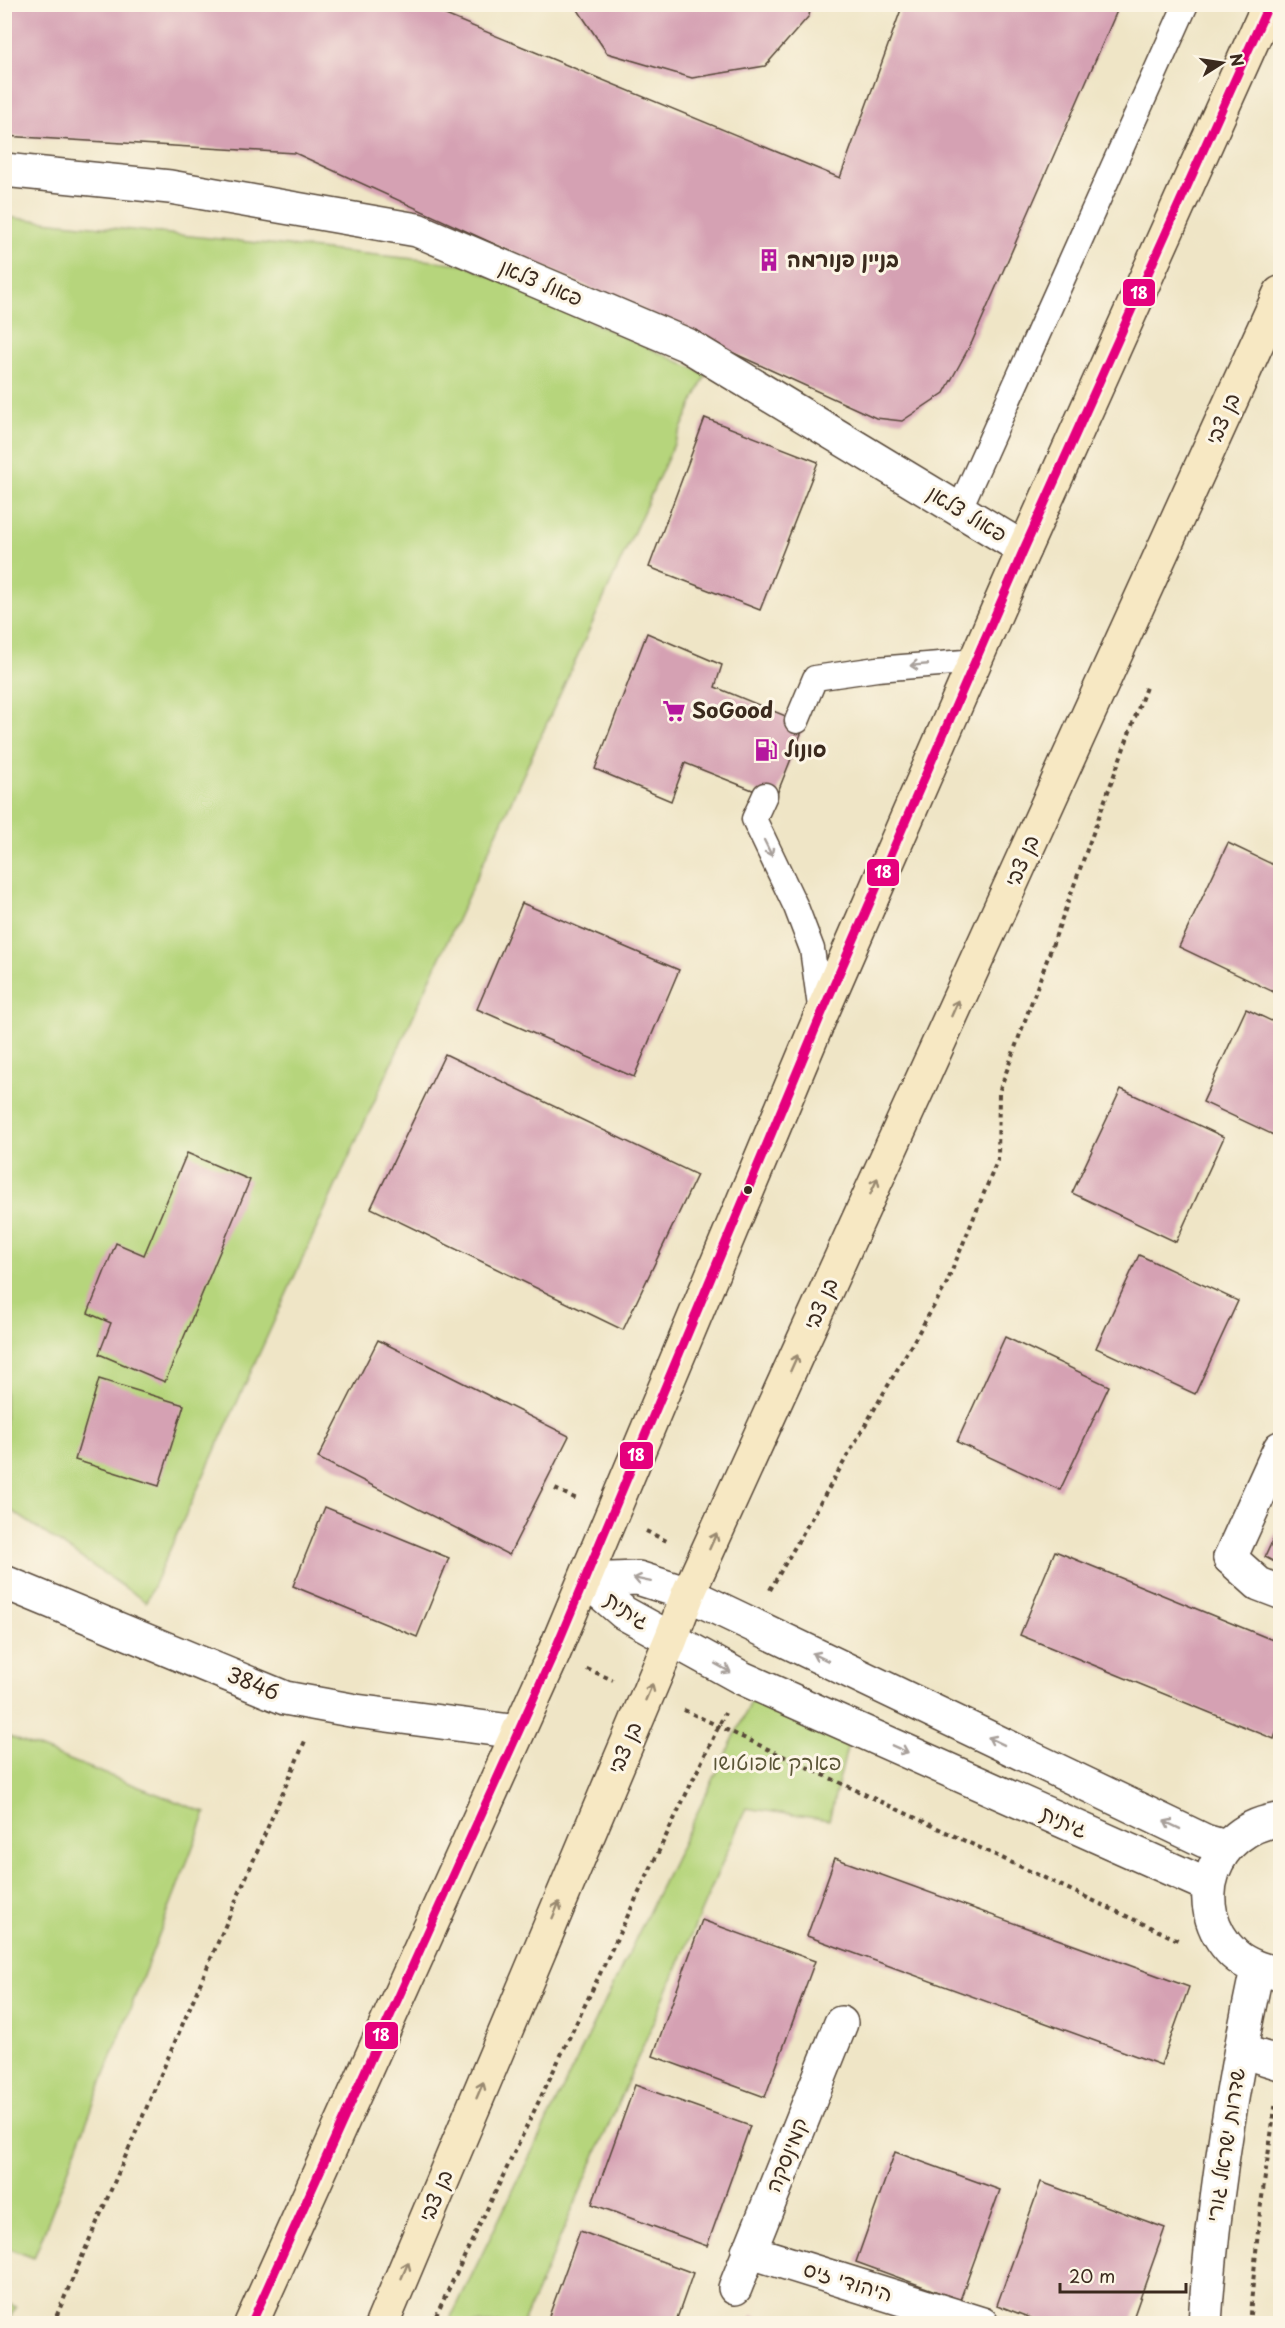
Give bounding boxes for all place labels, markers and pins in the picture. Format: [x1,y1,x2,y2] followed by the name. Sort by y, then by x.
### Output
[787,242,899,274] place label: בניין פנורמה
[756,247,782,273] building icon: בניין פנורמה
[692,693,773,725] place label: SoGood
[661,698,687,724] supermarket icon: SoGood
[784,732,826,764] place label: סונול
[753,737,779,763] fuel station icon: סונול
[742,1184,754,1196] unlabelled marker

